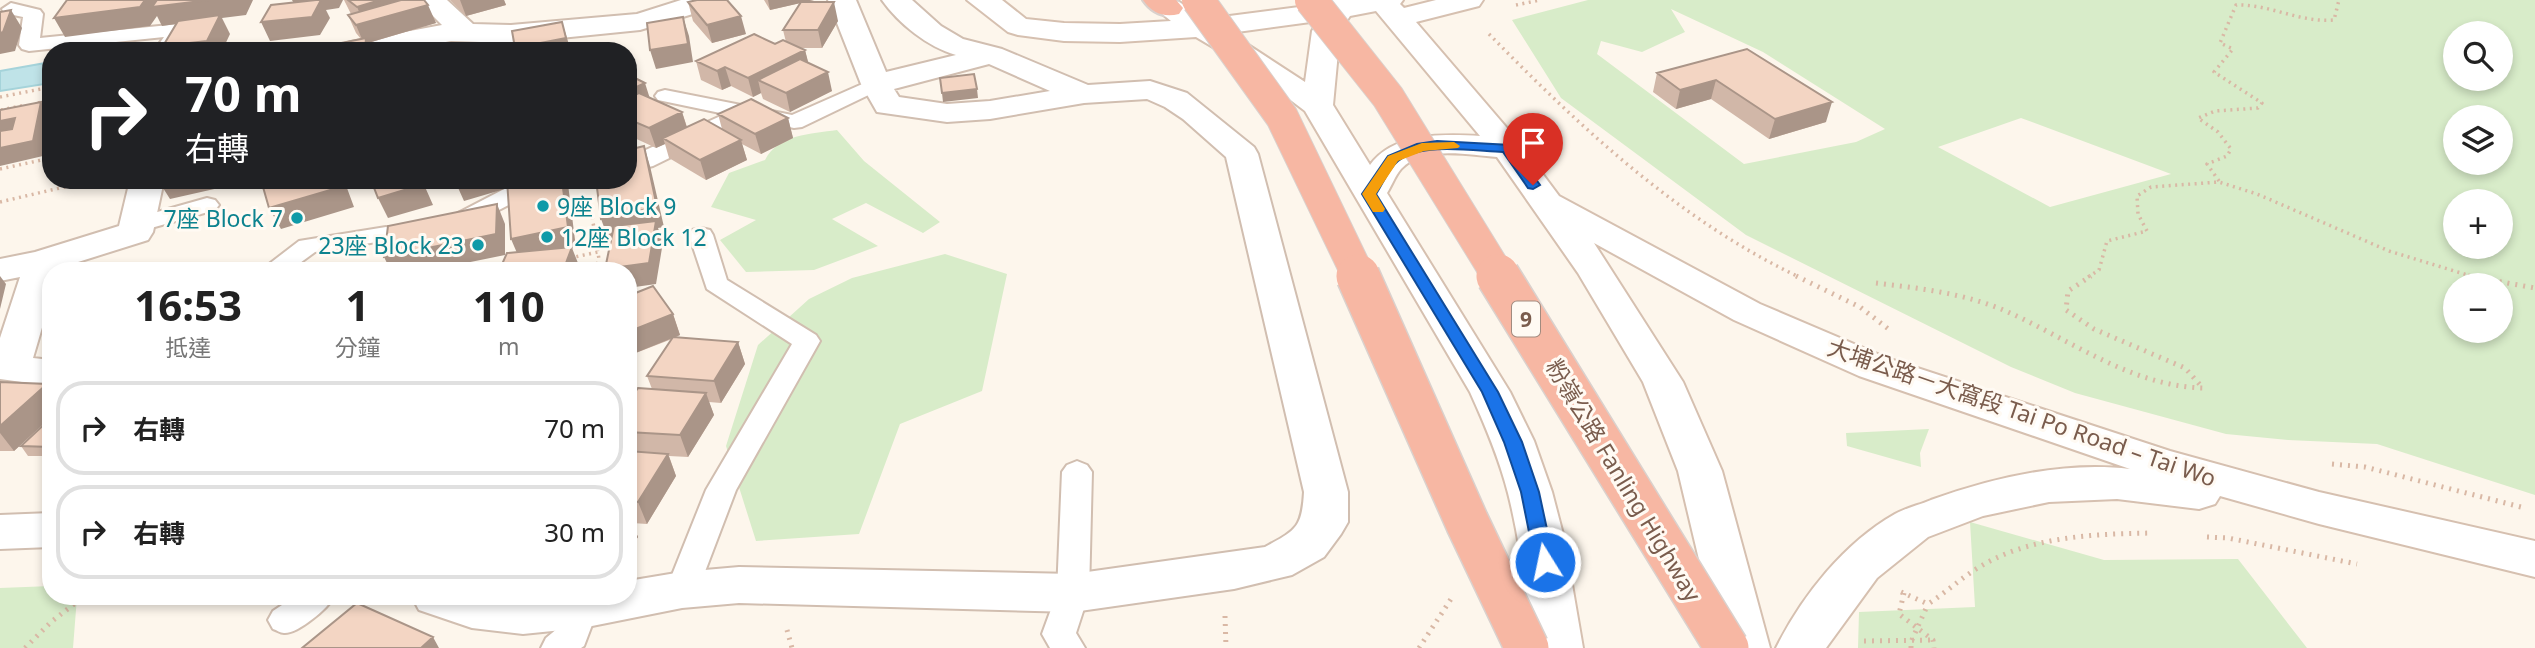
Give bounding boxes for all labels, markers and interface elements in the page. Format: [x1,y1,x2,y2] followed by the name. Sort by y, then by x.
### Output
[2443,21,2513,343] map controls
[2443,21,2513,91] button: search
[185,60,302,126] text: 70 m
[70,70,161,161] icon: right
[2443,105,2513,175] button: layers
[1503,113,1563,185] pin
[1514,124,1552,162] icon: arrive
[185,126,249,169] text: 右轉
[2443,189,2513,259] button: +
[557,190,676,222] place label: 9座 Block 9
[535,198,551,214] marker: 9座 Block 9
[164,202,283,234] place label: 7座 Block 7
[289,210,305,226] marker: 7座 Block 7
[561,221,707,253] place label: 12座 Block 12
[318,229,464,261] place label: 23座 Block 23
[539,229,555,245] marker: 12座 Block 12
[470,237,486,253] marker: 23座 Block 23
[2443,273,2513,343] button: −
[134,276,242,333] text: 16:53
[345,276,369,333] text: 1
[473,277,545,334] text: 110
[1512,302,1540,336] road number: 9
[498,330,519,362] text: m
[1823,330,2221,494] street label: 大埔公路－大窩段 Tai Po Road – Tai Wo
[165,331,211,363] text: 抵達
[334,331,380,363] text: 分鐘
[1539,353,1709,607] street label: 粉嶺公路 Fanling Highway
[74,409,112,447] icon: right
[544,410,605,446] text: 70 m
[133,411,185,447] text: 右轉
[74,513,112,551] icon: right
[544,514,605,550] text: 30 m
[133,515,185,551] text: 右轉
[1508,525,1582,599] position arrow

